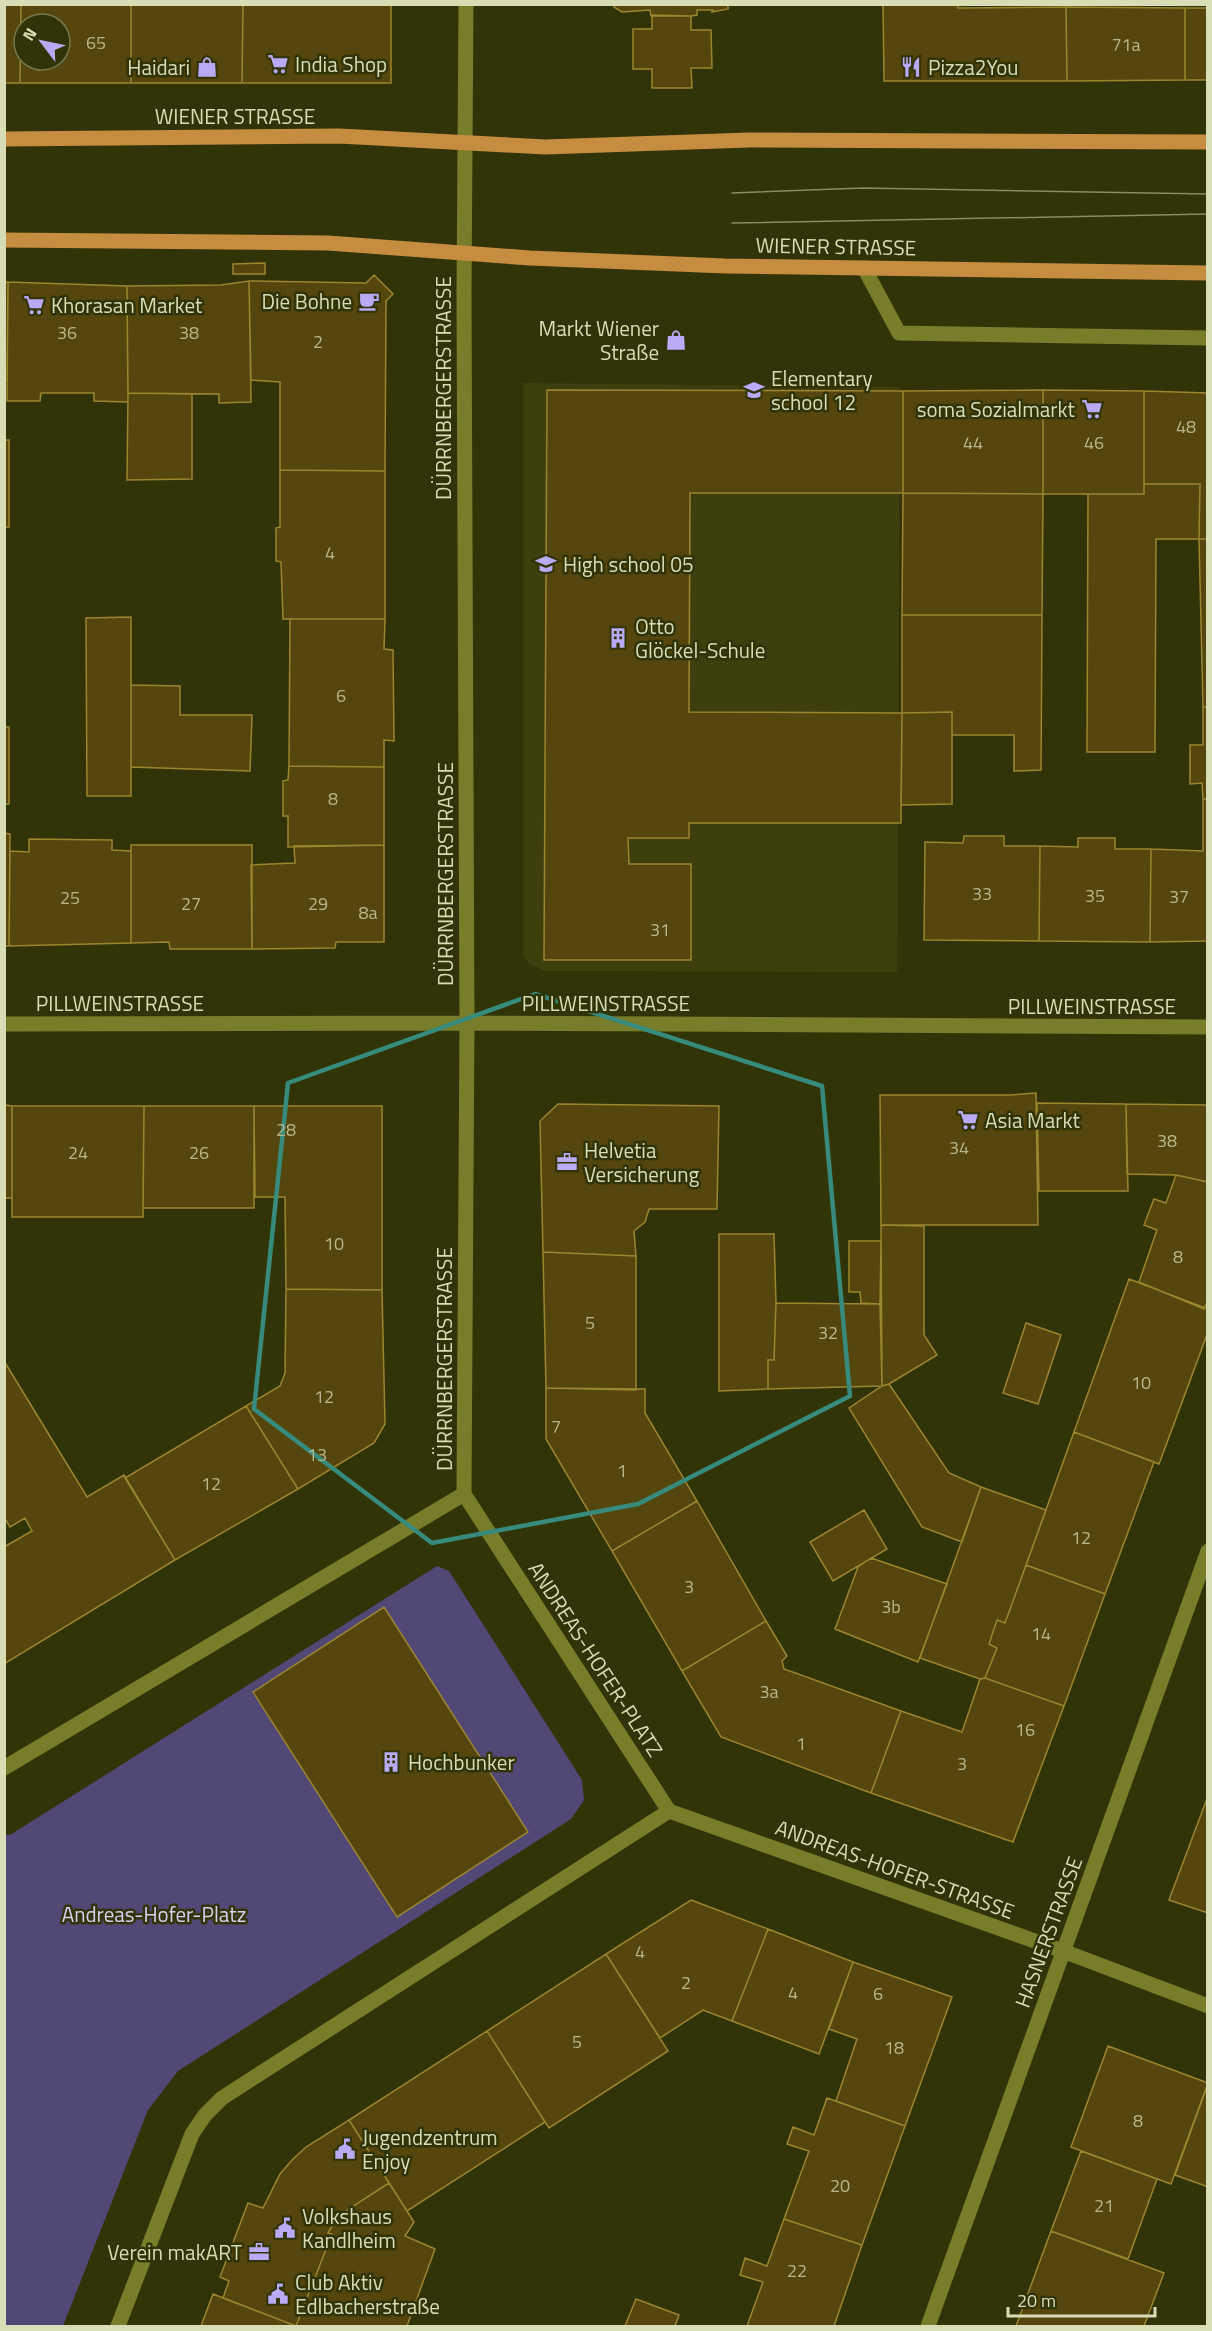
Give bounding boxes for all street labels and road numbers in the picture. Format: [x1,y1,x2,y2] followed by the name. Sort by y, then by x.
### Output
[155,100,315,132] street label: WIENER STRASSE
[755,229,917,263] street label: WIENER STRASSE
[427,276,459,500] street label: DÜRRNBERGERSTRASSE
[429,762,461,986] street label: DÜRRNBERGERSTRASSE
[36,987,204,1019] street label: PILLWEINSTRASSE
[522,987,690,1019] street label: PILLWEINSTRASSE
[1008,990,1176,1022] street label: PILLWEINSTRASSE
[428,1247,460,1471] street label: DÜRRNBERGERSTRASSE
[521,1555,671,1763] street label: ANDREAS-HOFER-PLATZ
[771,1811,1019,1927] street label: ANDREAS-HOFER-STRASSE
[1006,1852,1090,2012] street label: HASNERSTRASSE

